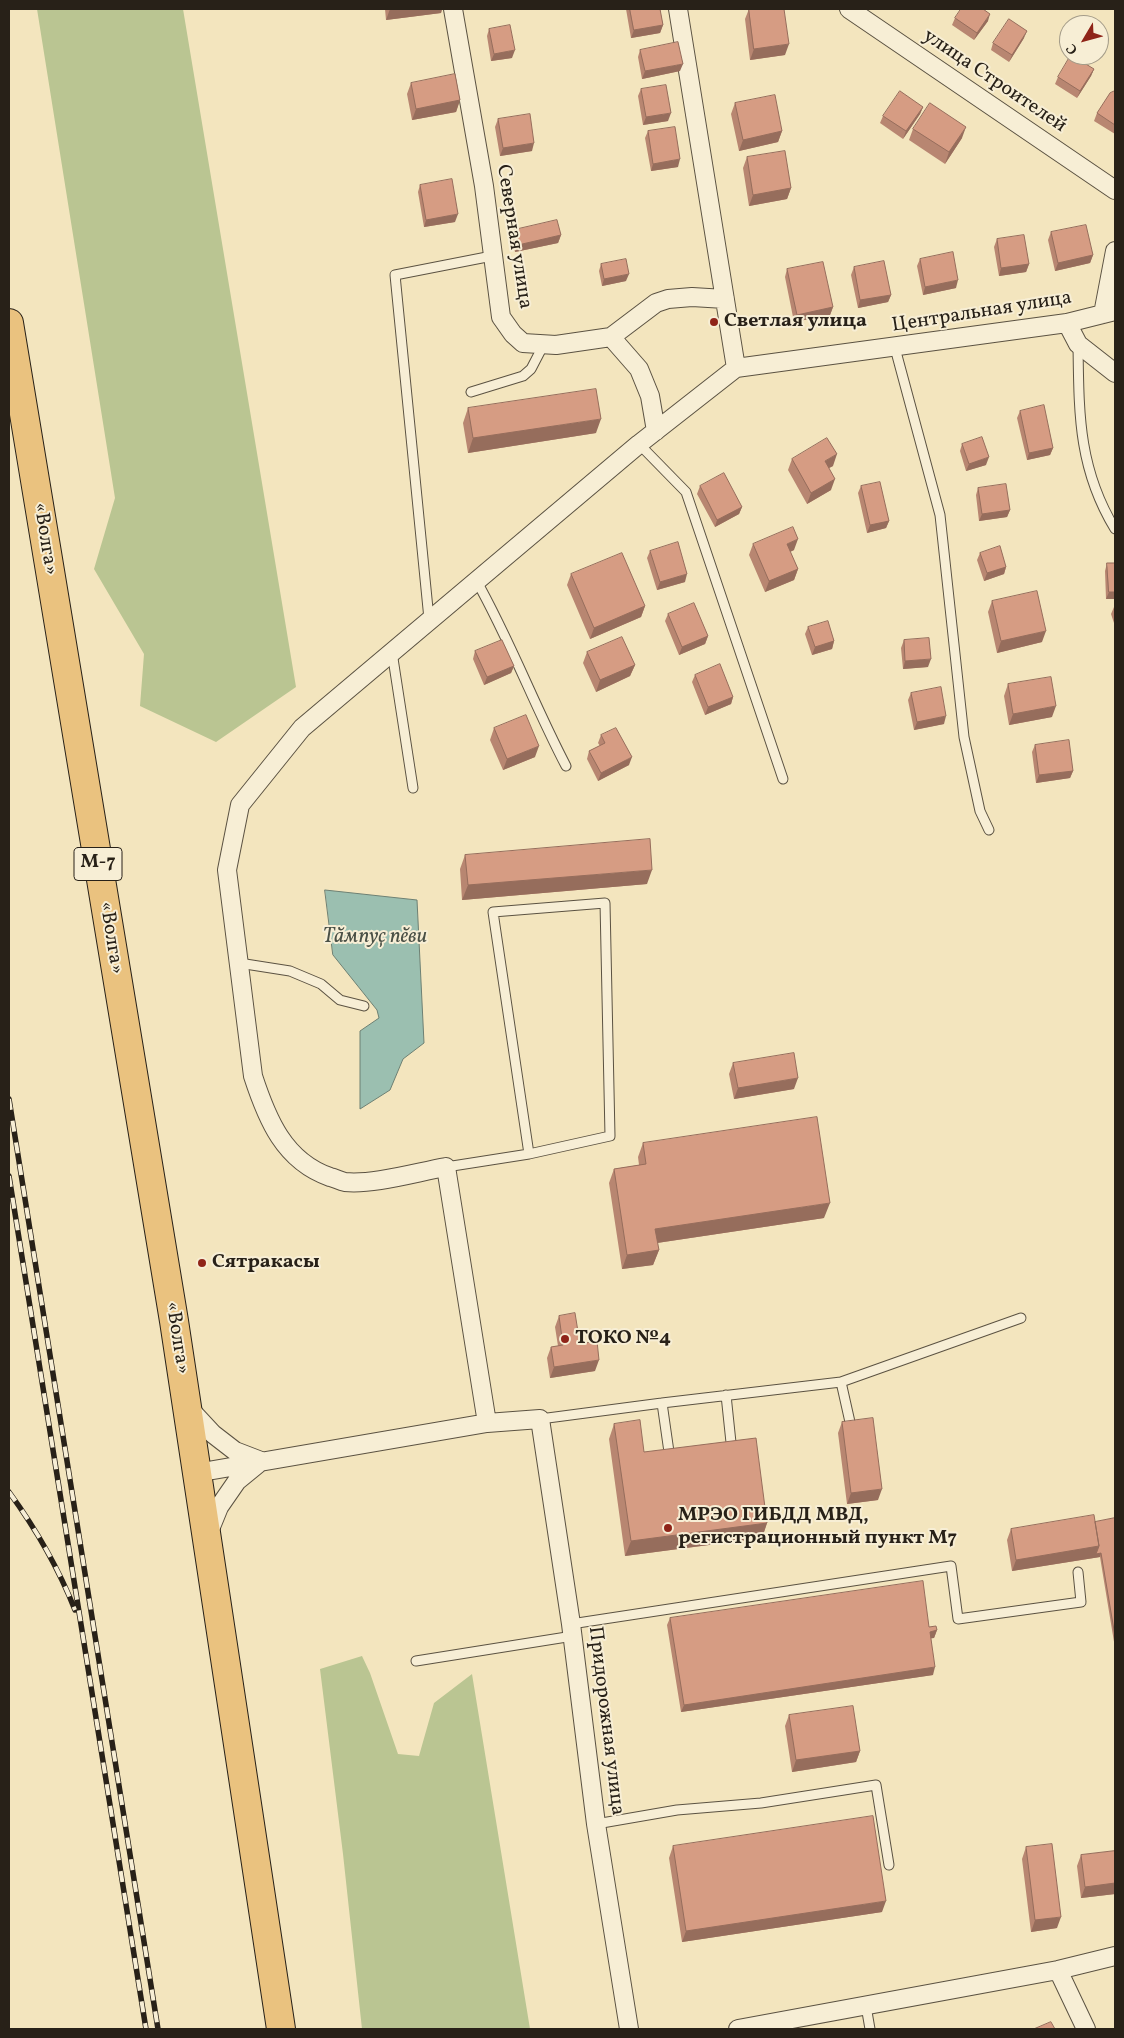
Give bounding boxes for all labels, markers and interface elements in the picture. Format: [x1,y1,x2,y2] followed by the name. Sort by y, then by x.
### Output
[1059,15,1109,65] north arrow
[918,25,1070,139] street label: улица Строителей
[1062,39,1083,58] text: С
[490,163,536,311] street label: Северная улица
[890,287,1074,339] street label: Центральная улица
[724,310,867,334] place label: Светлая улица
[708,316,720,328] marker: Светлая улица
[26,501,62,577] street label: «Волга»
[74,848,122,881] road number: М-7
[92,900,128,976] street label: «Волга»
[323,925,427,951] water label: Тӑмпуҫ пӗви
[212,1251,320,1275] place label: Сятракасы
[196,1257,208,1269] marker: Сятракасы
[158,1300,194,1376] street label: «Волга»
[575,1327,671,1351] place label: ТОКО №4
[559,1333,571,1345] marker: ТОКО №4
[678,1504,957,1551] place label: МРЭО ГИБДД МВД, регистрационный пункт М7
[662,1522,674,1534] marker: МРЭО ГИБДД МВД, регистрационный пункт М7
[581,1625,629,1817] street label: Придорожная улица

